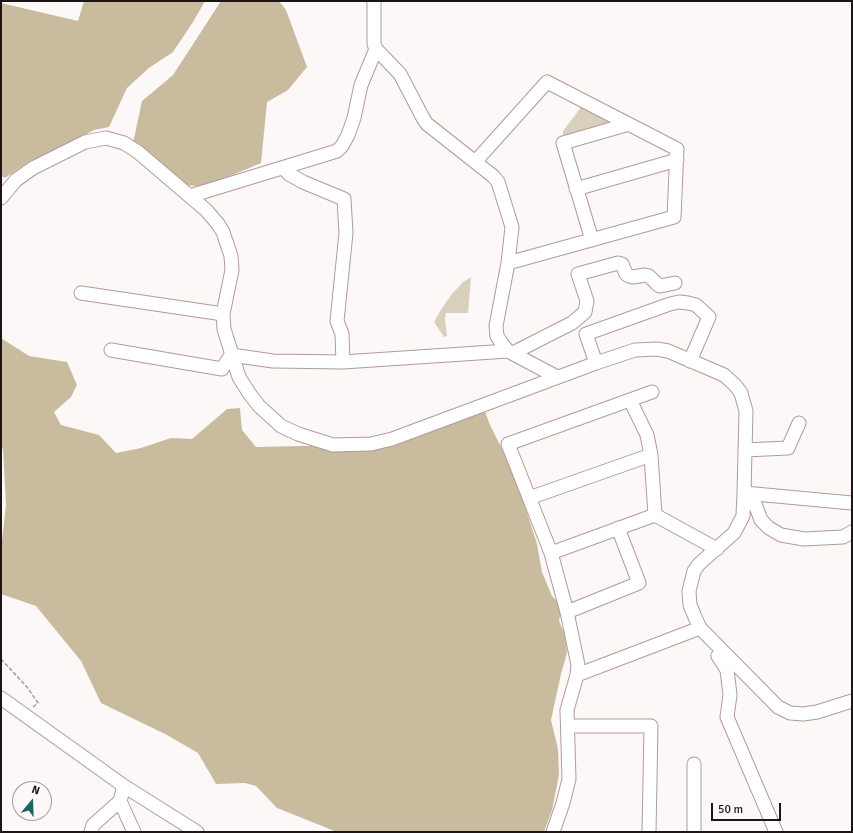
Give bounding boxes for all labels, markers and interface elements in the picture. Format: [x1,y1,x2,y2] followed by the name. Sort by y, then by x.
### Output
[12,781,52,821] north arrow
[30,783,41,798] text: N
[713,795,783,821] scale bar
[718,802,743,817] text: 50 m

